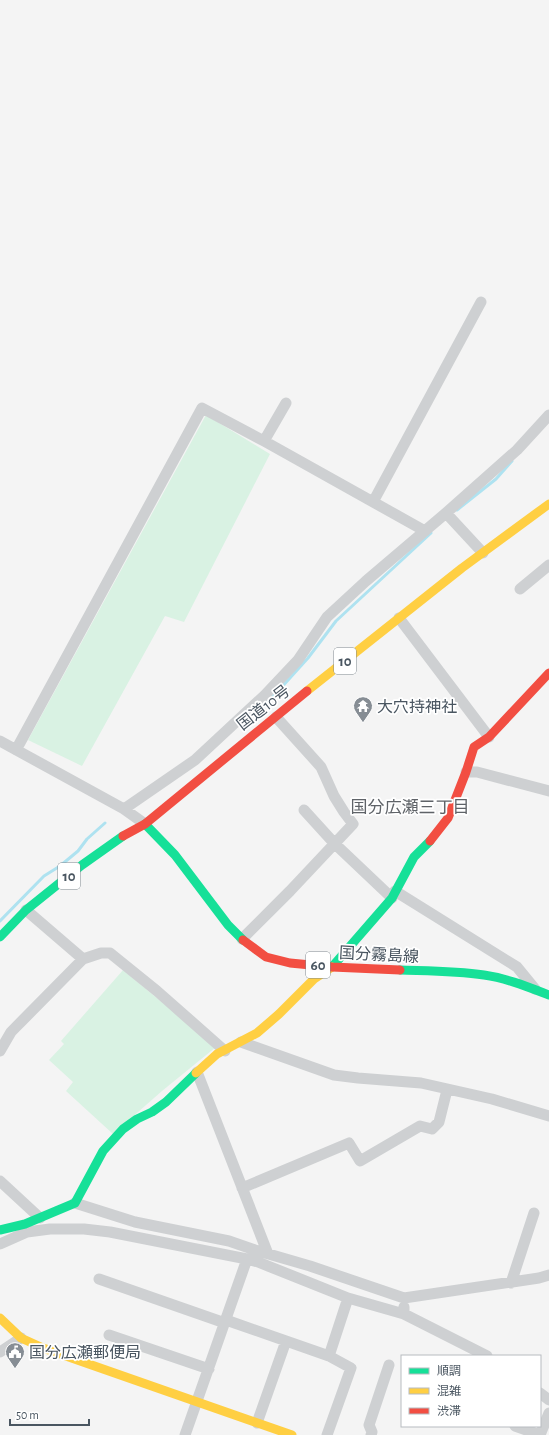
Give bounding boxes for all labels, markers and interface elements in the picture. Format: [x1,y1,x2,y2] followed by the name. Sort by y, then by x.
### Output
[334,648,356,674] road number: 10
[234,682,293,733] street label: 国道10号
[352,695,374,723] temple icon: 大穴持神社
[377,698,457,715] place label: 大穴持神社
[351,798,470,816] district label: 国分広瀬三丁目
[58,863,80,889] road number: 10
[339,944,419,965] street label: 国分霧島線
[306,952,330,978] road number: 60
[4,1341,26,1369] public building icon: 国分広瀬郵便局
[29,1344,141,1361] place label: 国分広瀬郵便局
[401,1355,541,1427] legend
[437,1365,461,1377] text: 順調
[437,1384,461,1397] text: 混雑
[10,1401,89,1427] scale bar
[437,1405,461,1417] text: 渋滞
[16,1409,39,1421] text: 50 m

